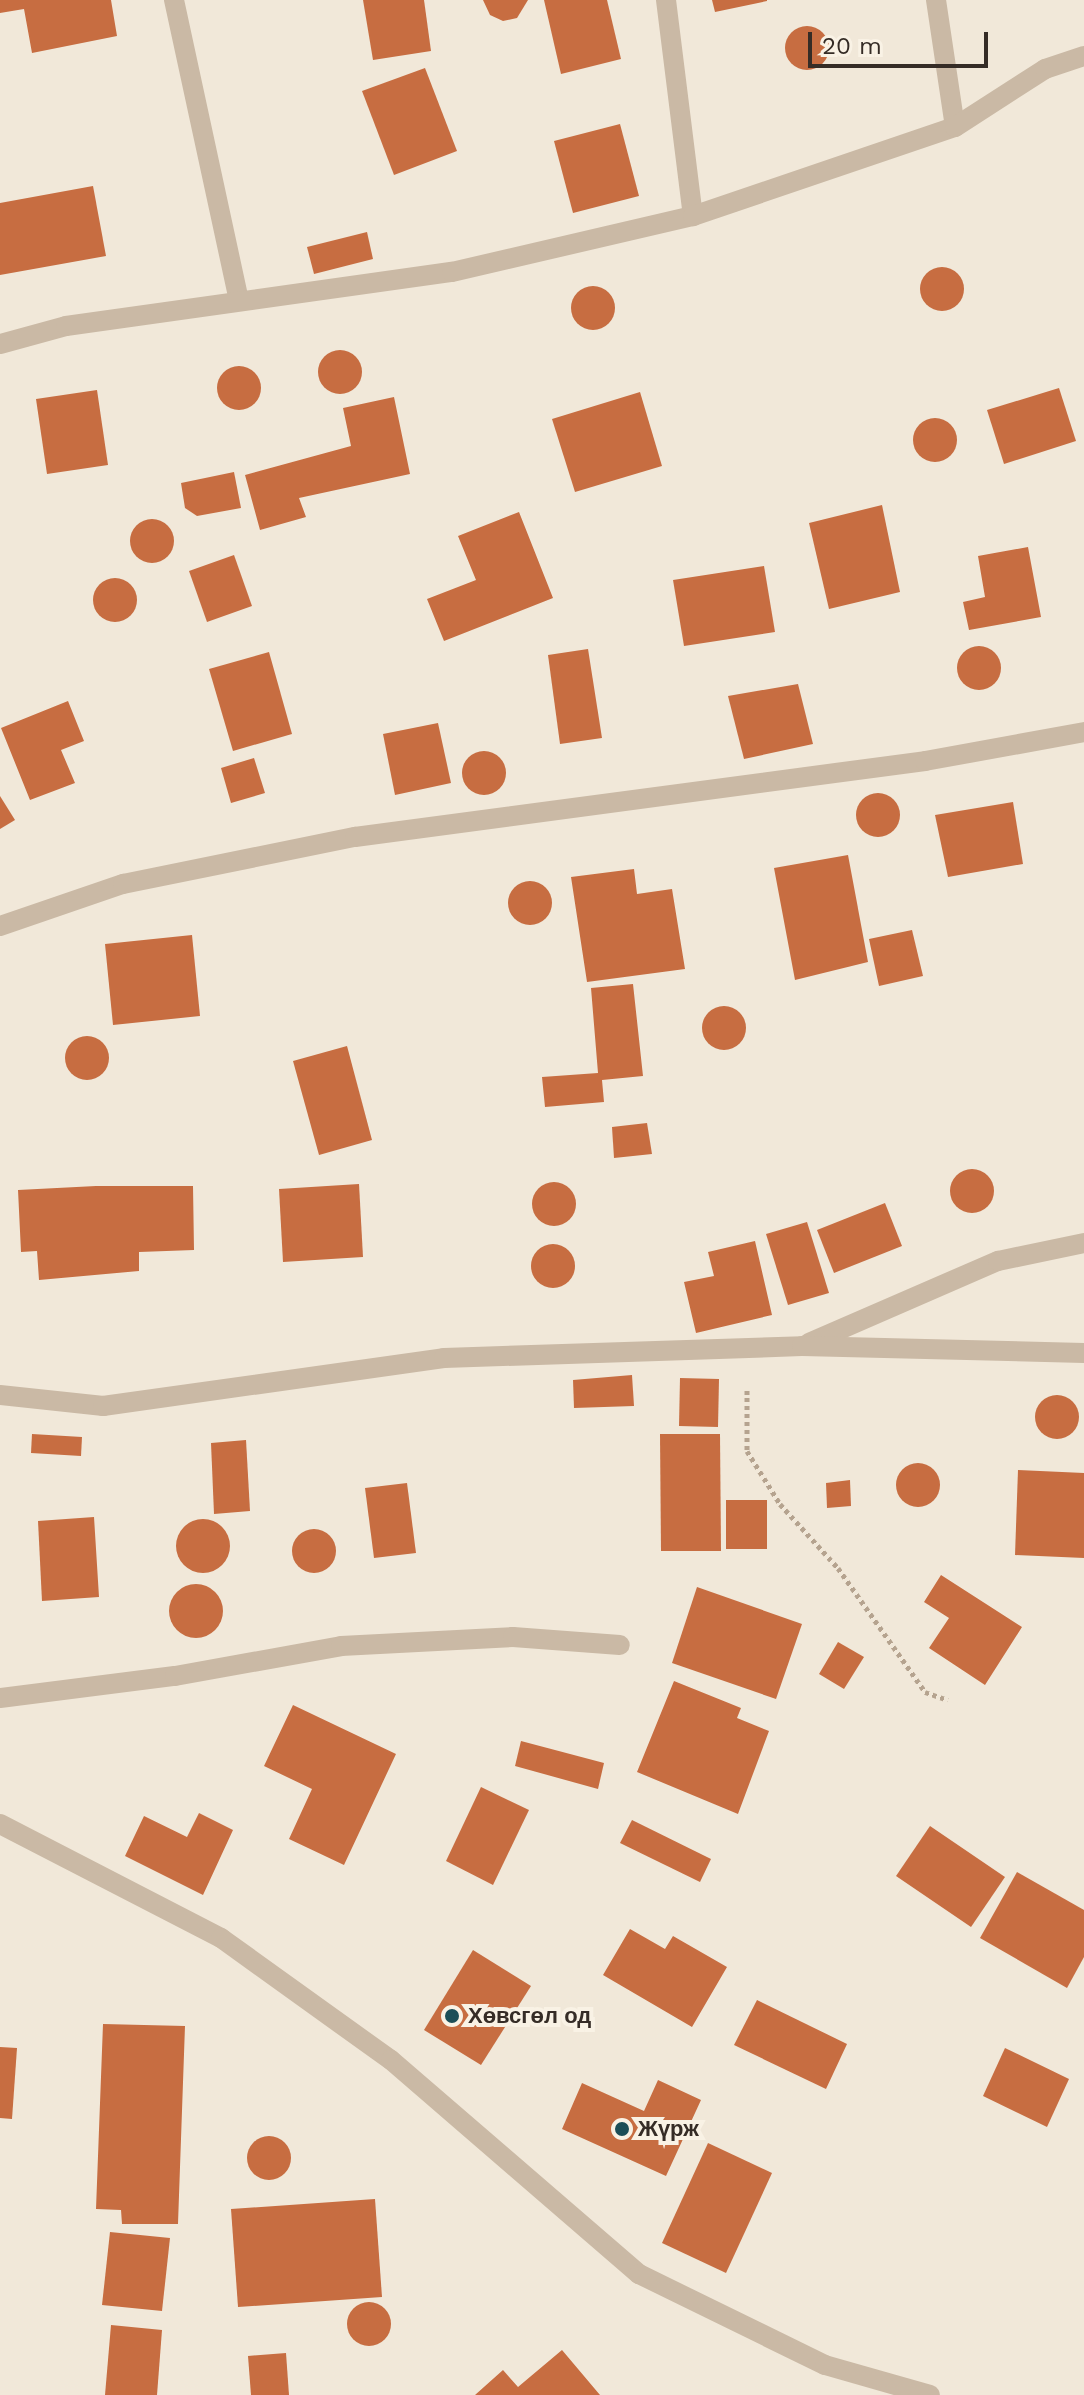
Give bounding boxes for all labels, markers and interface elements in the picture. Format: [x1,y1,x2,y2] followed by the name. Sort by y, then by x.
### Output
[812,16,992,66] scale bar
[822,32,882,60] text: 20 m
[468,2003,591,2029] place label: Хөвсгөл од
[443,2007,461,2025] marker: Хөвсгөл од
[638,2116,699,2142] place label: Жүрж
[613,2120,631,2138] marker: Жүрж

